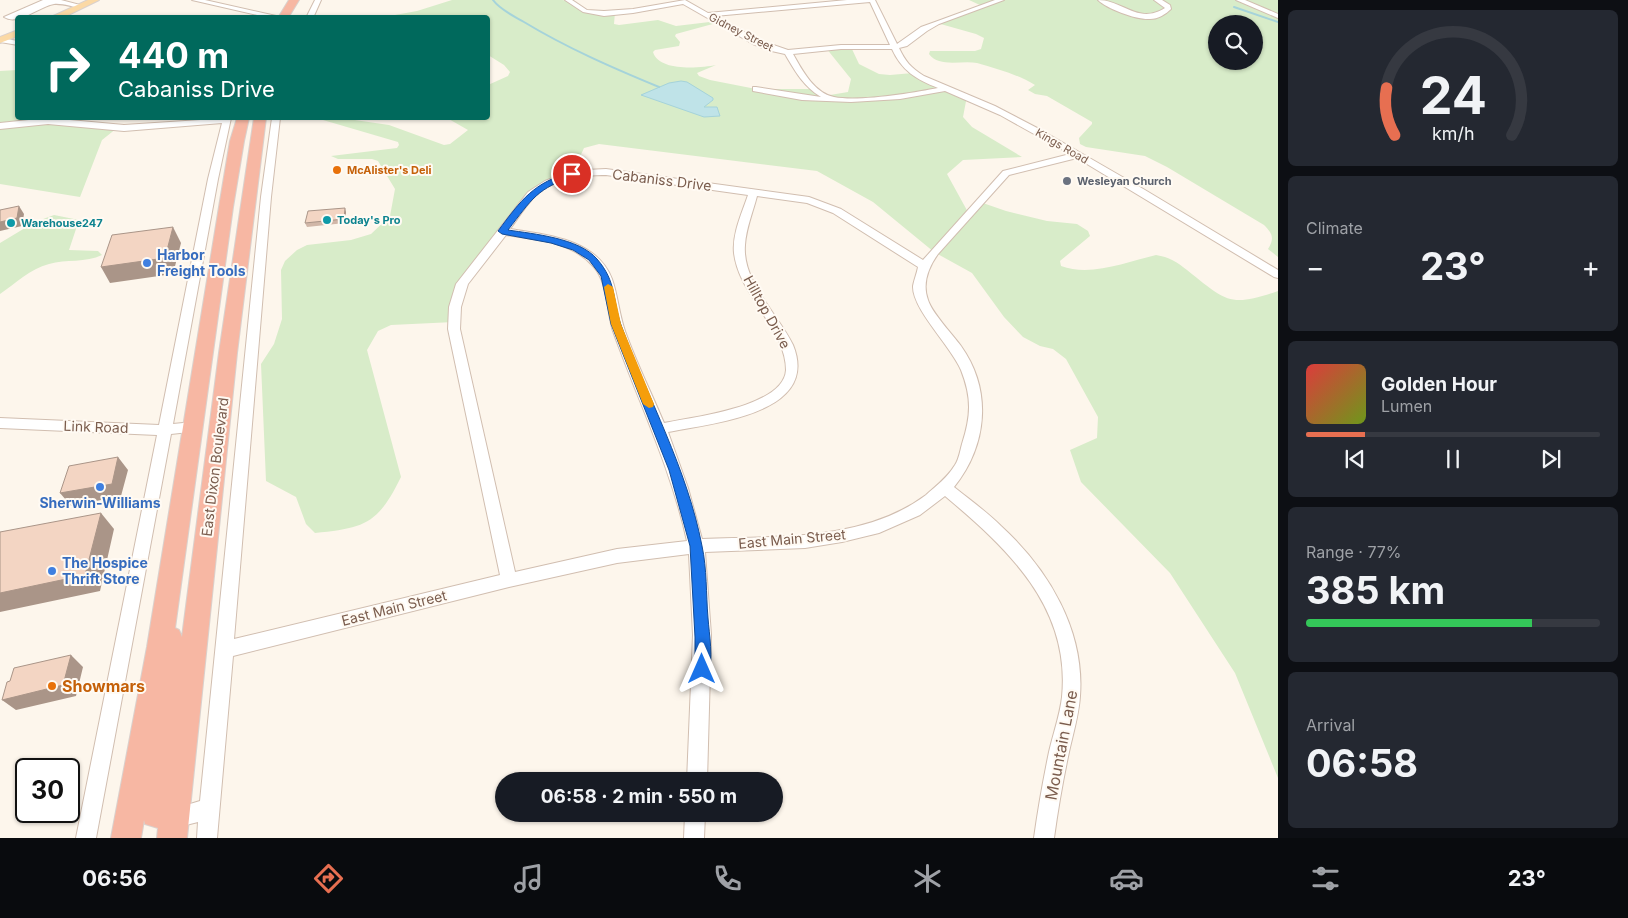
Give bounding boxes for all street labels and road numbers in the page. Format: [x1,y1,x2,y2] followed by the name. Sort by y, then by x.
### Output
[706,10,776,54] street label: Gidney Street
[1033,125,1091,167] street label: Kings Road
[612,165,713,194] street label: Cabaniss Drive
[740,272,794,351] street label: Hilltop Drive
[198,396,231,537] street label: East Dixon Boulevard
[63,417,129,436] street label: Link Road
[738,525,847,552] street label: East Main Street
[340,586,449,629] street label: East Main Street
[1041,688,1081,802] street label: Mountain Lane

